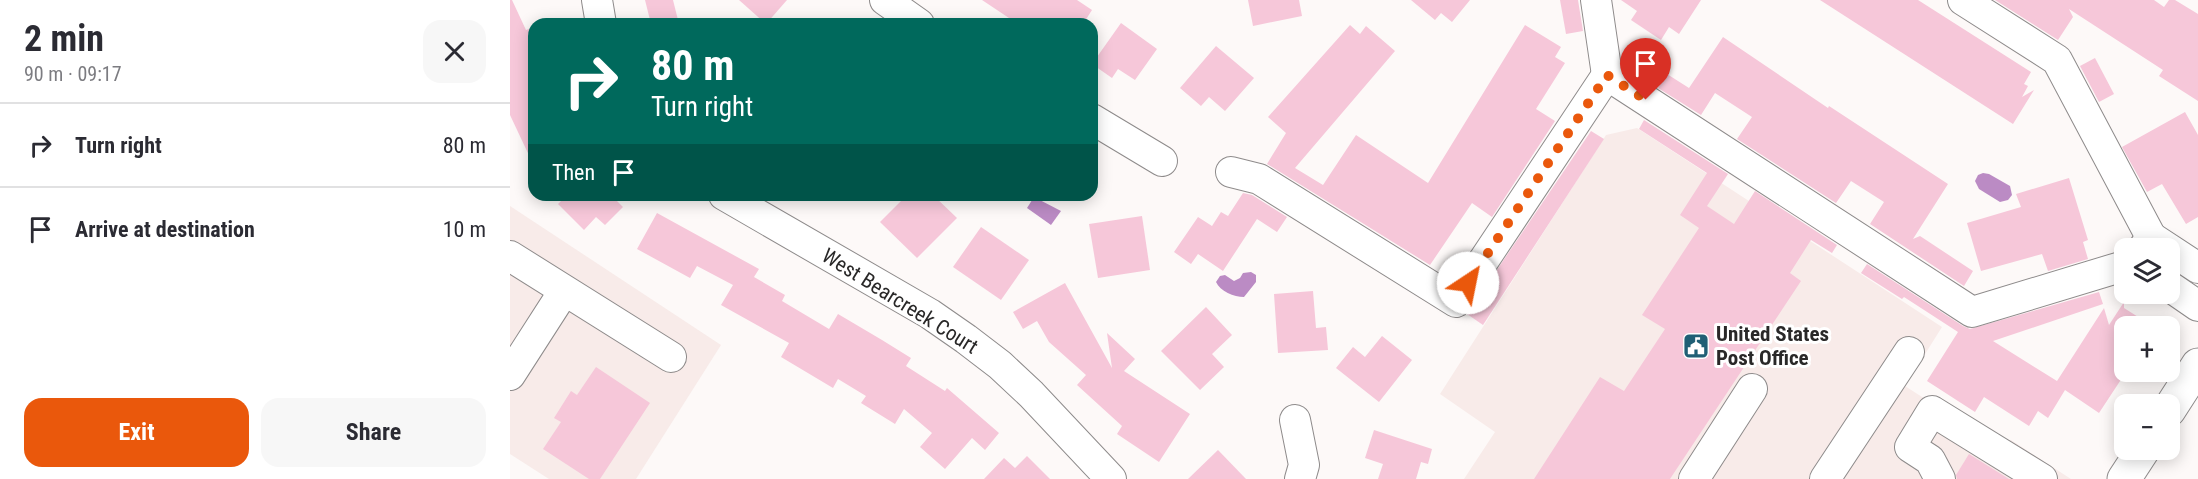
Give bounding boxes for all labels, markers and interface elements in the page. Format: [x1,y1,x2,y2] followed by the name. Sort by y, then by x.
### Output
[24,18,104,60] text: 2 min
[423,20,486,83] button: close
[1620,38,1671,100] pin
[651,41,734,90] text: 80 m
[552,42,630,120] icon: right
[1629,47,1662,80] icon: arrive
[24,62,122,86] text: 90 m · 09:17
[651,91,753,123] text: Turn right
[24,129,57,162] icon: right
[75,133,162,158] text: Turn right
[443,133,486,158] text: 80 m
[607,156,640,189] icon: arrive
[552,160,595,185] text: Then
[24,213,57,246] icon: arrive
[75,217,255,242] text: Arrive at destination
[443,217,486,242] text: 10 m
[2114,238,2180,460] map controls
[2114,238,2180,304] button: layers
[818,243,982,359] street label: West Bearcreek Court
[1436,251,1500,315] position arrow
[2114,316,2180,382] button: +
[1716,322,1829,370] place label: United States Post Office
[1681,331,1711,361] public building icon: United States Post Office
[2114,394,2180,460] button: −
[24,398,249,467] button: Exit
[261,398,486,467] button: Share

